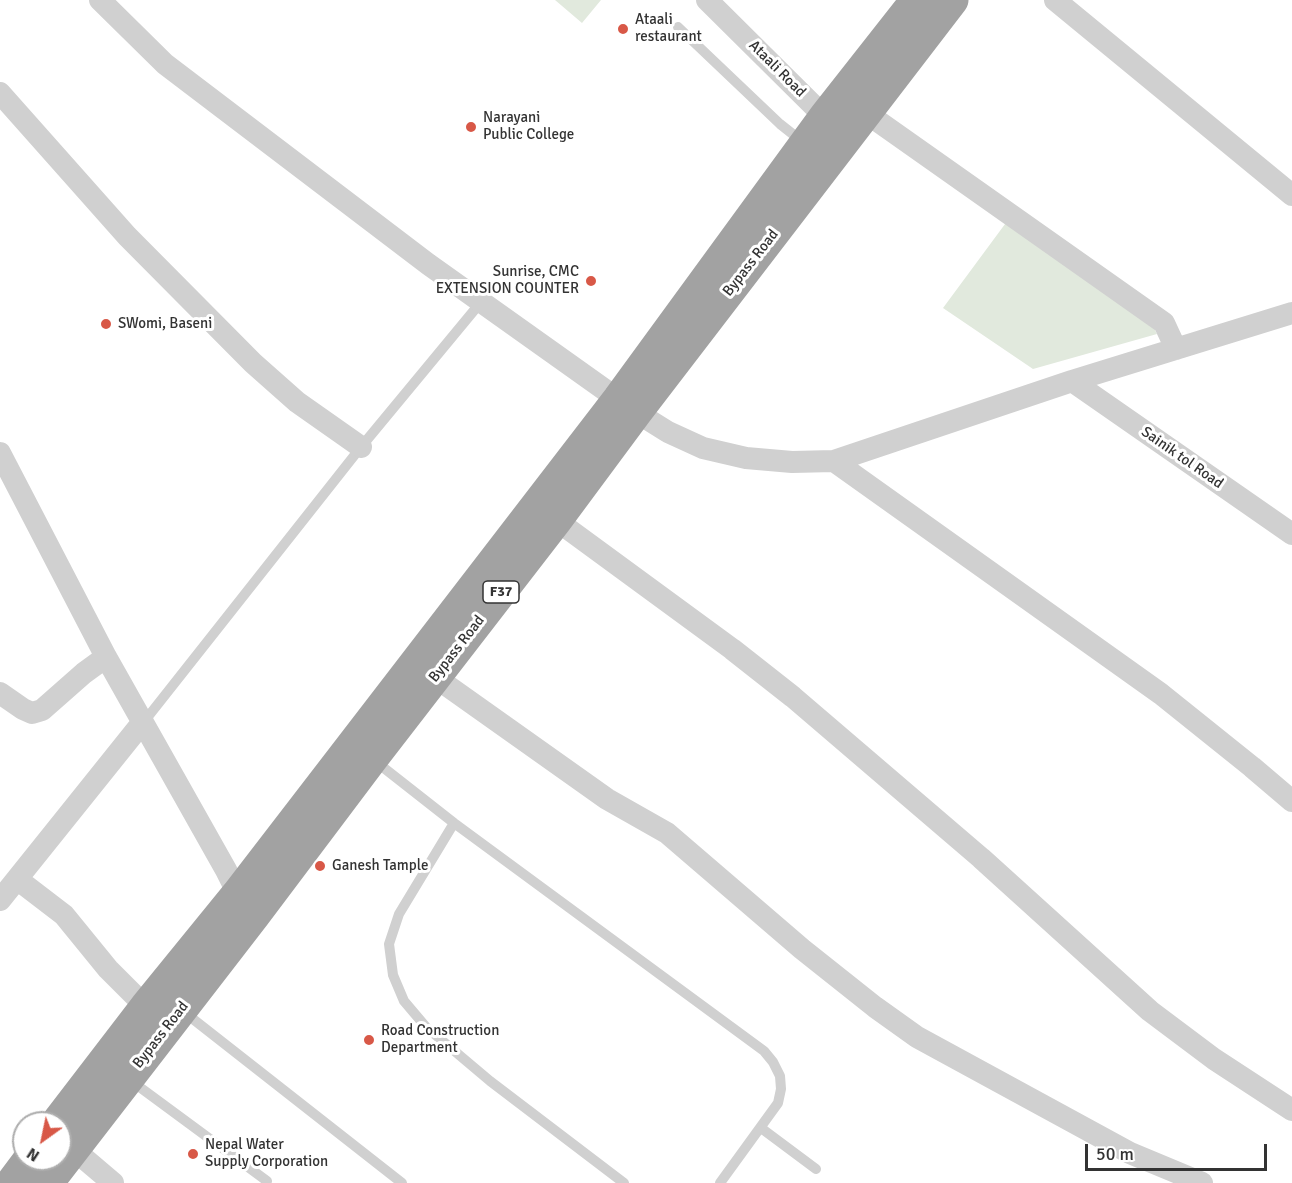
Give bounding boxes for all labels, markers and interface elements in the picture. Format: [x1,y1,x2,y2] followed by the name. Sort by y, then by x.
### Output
[635,11,702,46] place label: Ataali restaurant
[616,22,630,36] marker: Ataali restaurant
[745,37,809,101] street label: Ataali Road
[483,109,574,144] place label: Narayani Public College
[464,120,478,134] marker: Narayani Public College
[719,226,783,300] street label: Bypass Road
[436,263,579,298] place label: Sunrise, CMC EXTENSION COUNTER
[584,274,598,288] marker: Sunrise, CMC EXTENSION COUNTER
[118,315,212,333] place label: SWomi, Baseni
[99,317,113,331] marker: SWomi, Baseni
[1138,423,1226,493] street label: Sainik tol Road
[483,581,519,603] road number: F37
[425,612,489,686] street label: Bypass Road
[332,857,429,875] place label: Ganesh Tample
[313,859,327,873] marker: Ganesh Tample
[129,998,193,1072] street label: Bypass Road
[381,1022,499,1057] place label: Road Construction Department
[362,1033,376,1047] marker: Road Construction Department
[12,1111,72,1171] north arrow
[1088,1132,1270,1170] scale bar
[205,1136,328,1171] place label: Nepal Water Supply Corporation
[23,1143,43,1166] text: N
[1096,1143,1134,1165] text: 50 m
[186,1147,200,1161] marker: Nepal Water Supply Corporation

